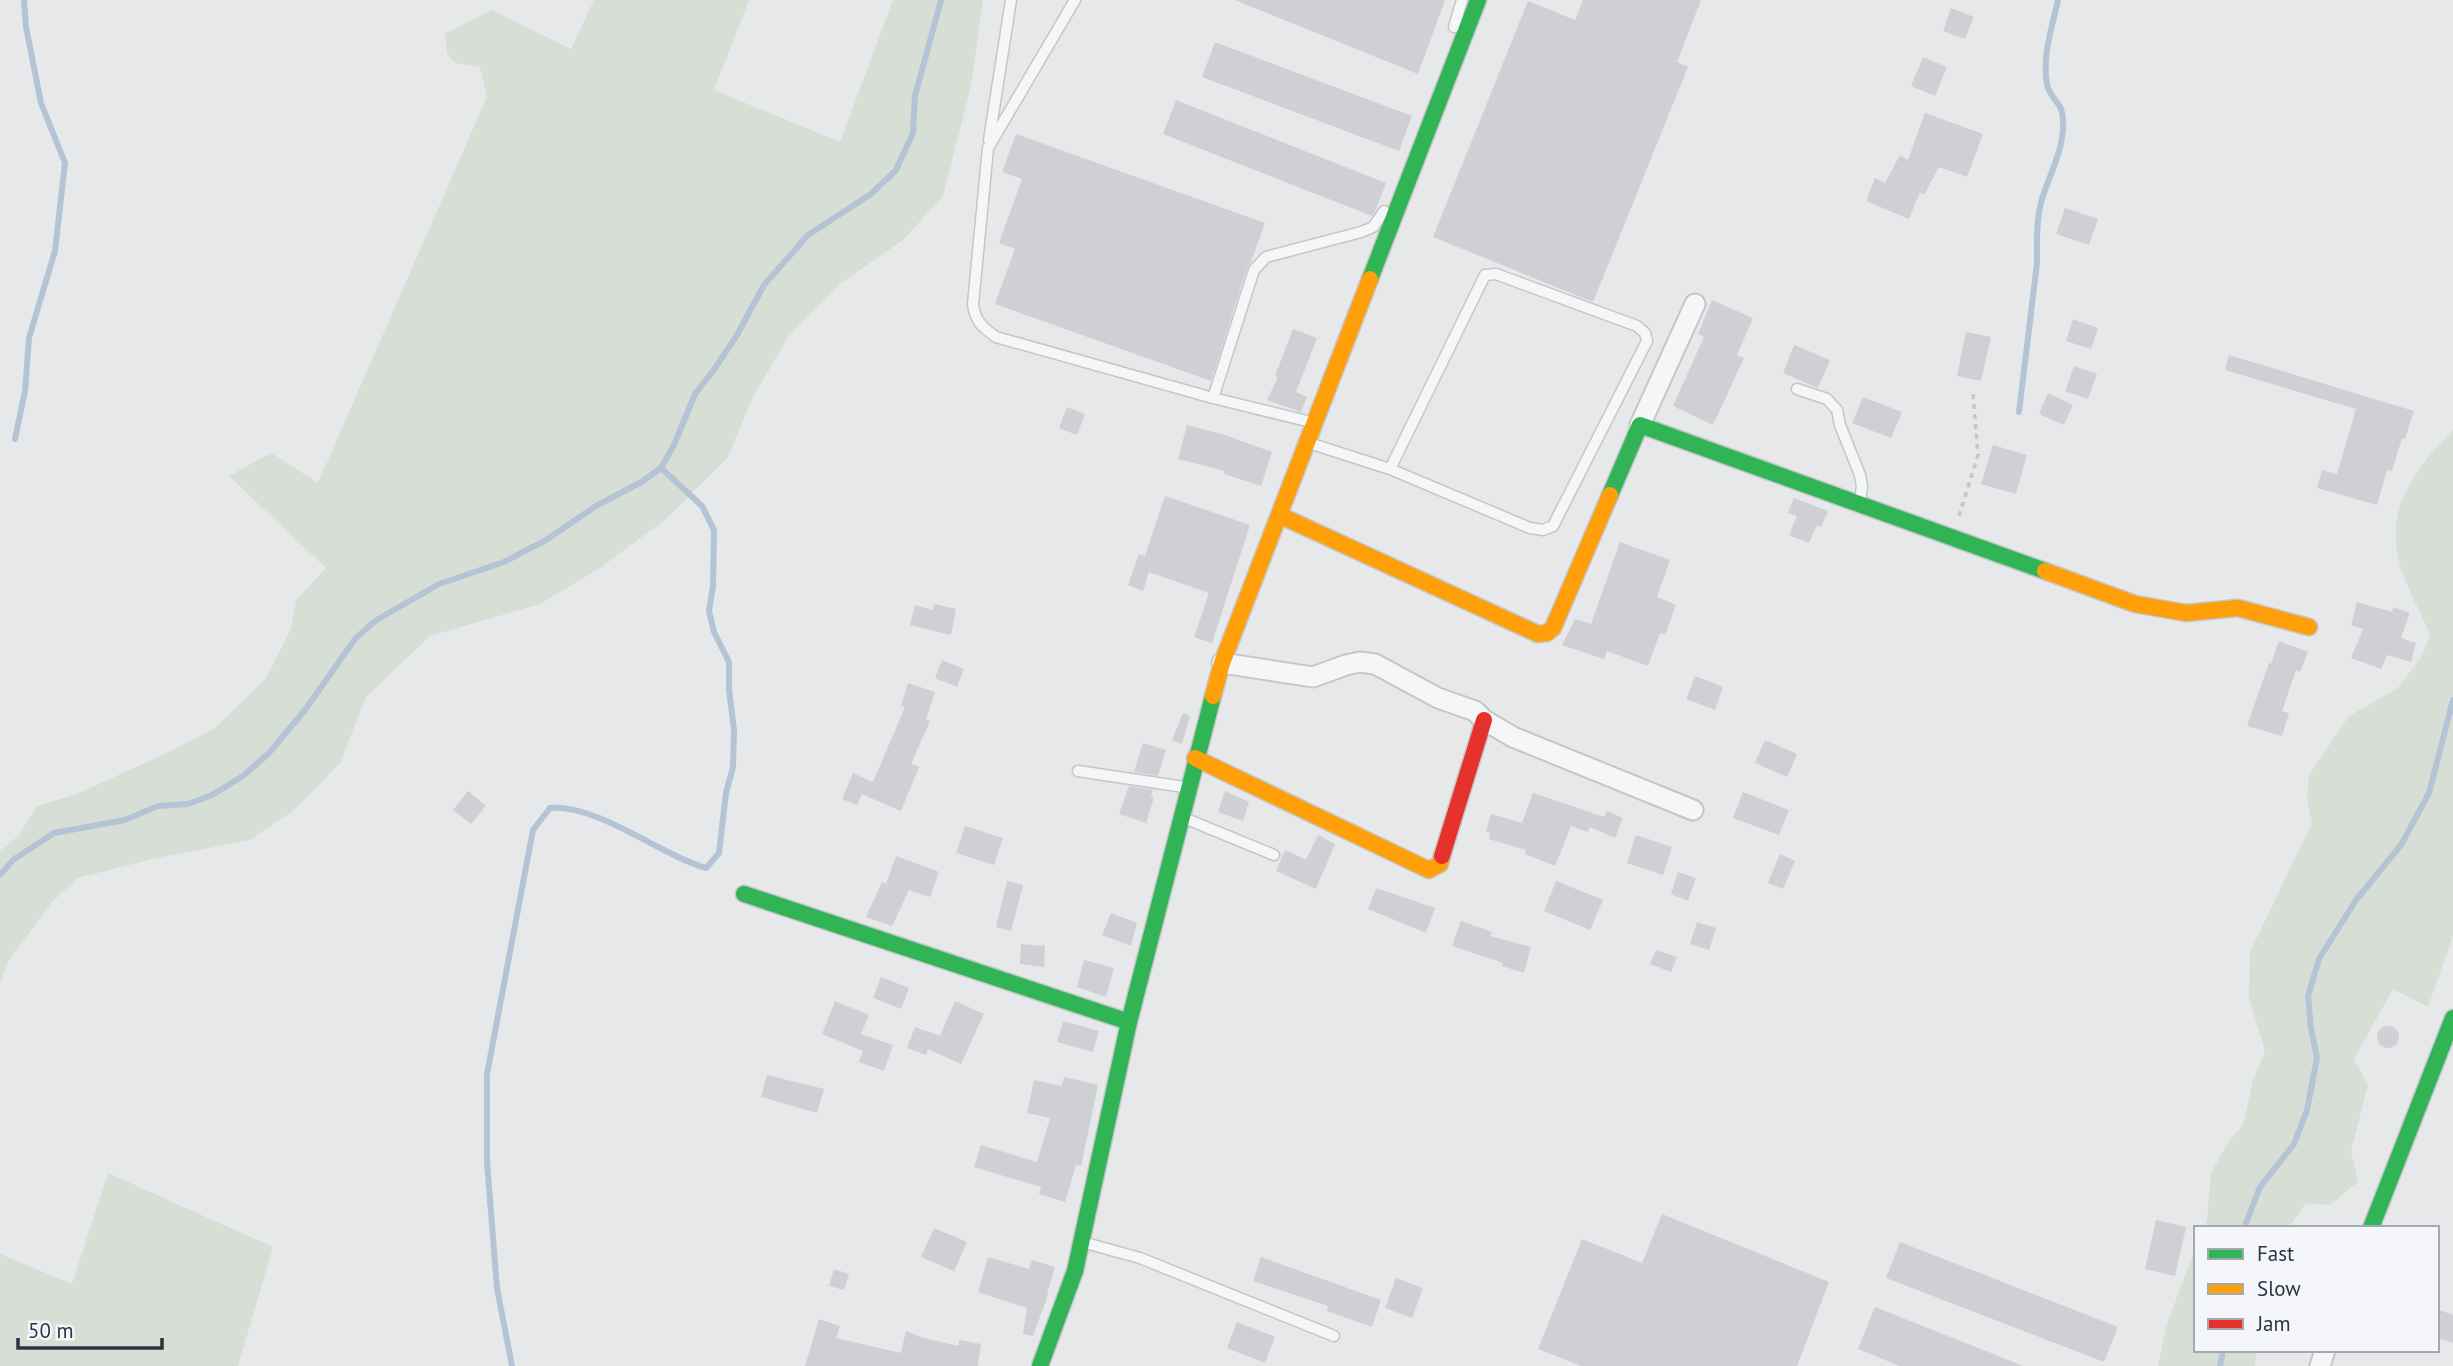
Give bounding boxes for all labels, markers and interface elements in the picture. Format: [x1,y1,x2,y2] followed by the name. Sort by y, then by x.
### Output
[2194,1226,2439,1352] legend
[2257,1240,2294,1267] text: Fast
[2257,1275,2301,1302] text: Slow
[18,1306,161,1350] scale bar
[2256,1310,2291,1337] text: Jam
[28,1317,74,1344] text: 50 m

